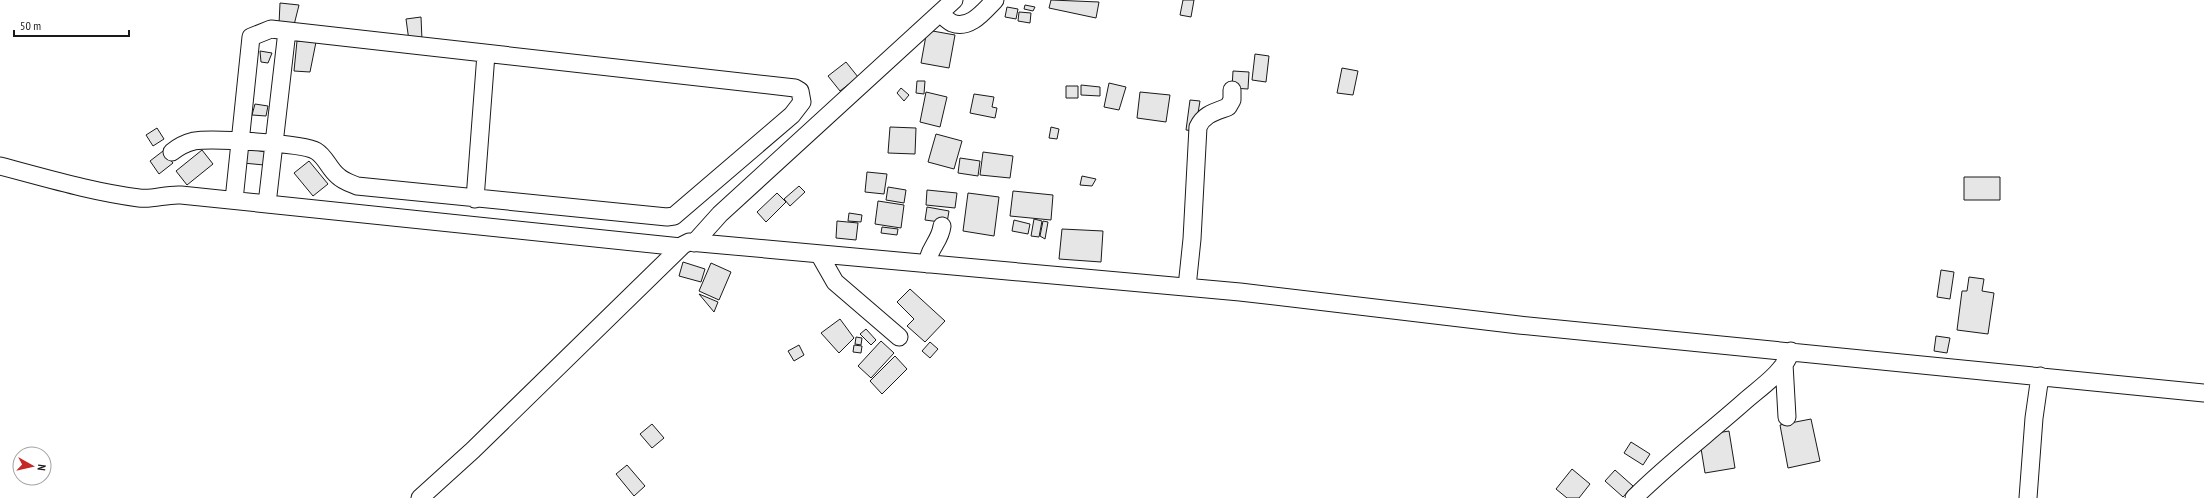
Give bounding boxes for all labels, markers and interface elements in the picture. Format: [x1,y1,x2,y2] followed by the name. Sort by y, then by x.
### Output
[14,12,129,38] scale bar
[20,18,41,33] text: 50 m
[12,446,52,486] north arrow
[35,463,49,471] text: N

